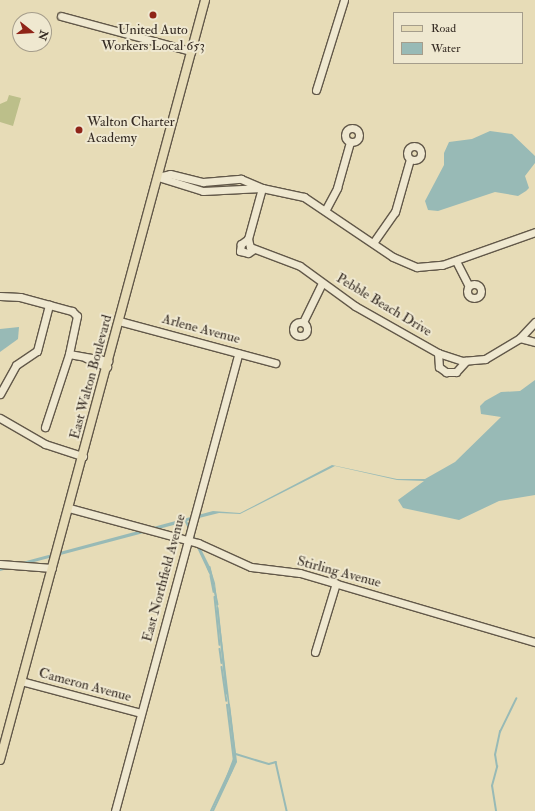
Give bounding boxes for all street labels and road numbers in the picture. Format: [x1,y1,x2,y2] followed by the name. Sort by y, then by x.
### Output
[333,270,435,340] street label: Pebble Beach Drive
[160,311,242,347] street label: Arlene Avenue
[66,313,116,441] street label: East Walton Boulevard
[139,512,189,644] street label: East Northfield Avenue
[295,553,383,591] street label: Stirling Avenue
[37,665,133,705] street label: Cameron Avenue

